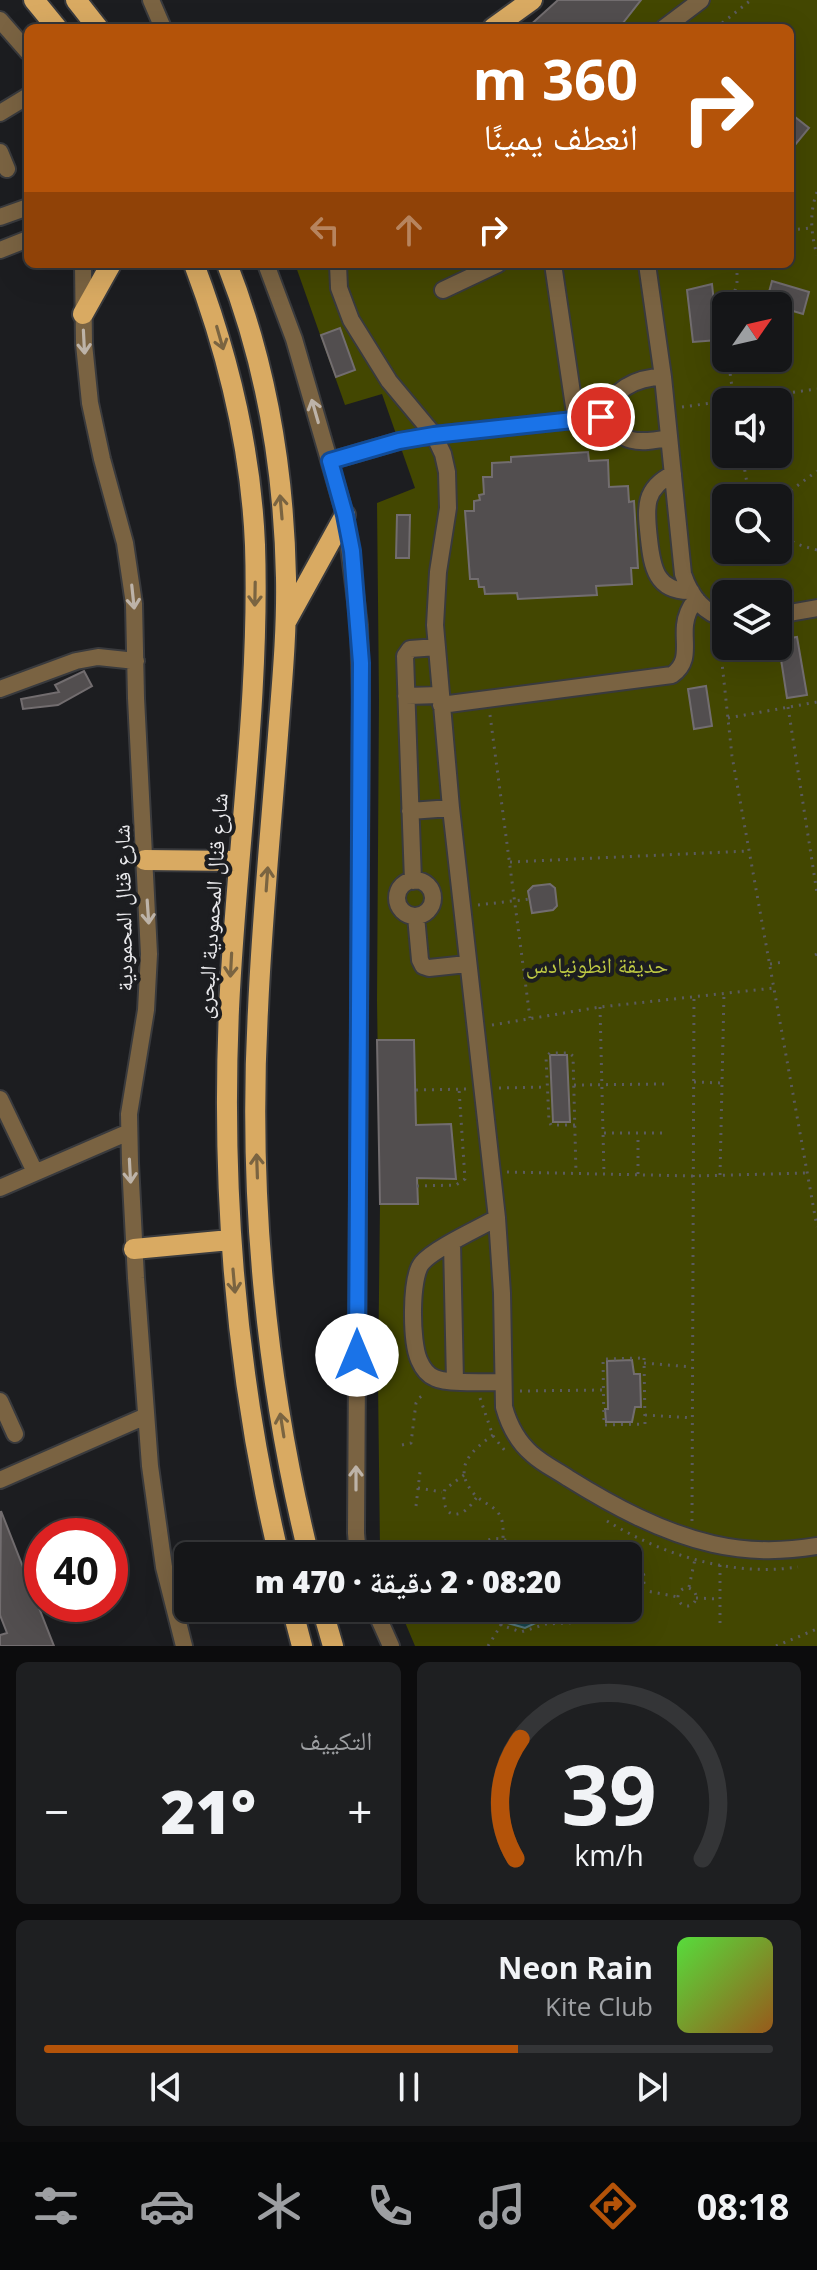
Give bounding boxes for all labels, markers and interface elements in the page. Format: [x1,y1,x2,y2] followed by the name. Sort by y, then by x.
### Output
[472,40,638,116] text: 360 m
[666,56,770,160] icon: right
[483,112,638,161] text: انعطف يمينًا
[303,208,347,252] icon: left
[387,208,431,252] icon: ahead
[471,208,515,252] icon: right
[712,292,792,372] north arrow
[712,292,792,660] map controls
[213,324,228,350] one-way arrow
[77,328,92,355] one-way arrow
[567,383,635,451] pin
[712,388,792,468] button: sound
[579,395,623,439] icon: arrive
[307,399,322,425] one-way arrow
[712,484,792,564] button: search
[274,494,289,521] one-way arrow
[247,580,262,607] one-way arrow
[712,580,792,660] button: layers
[126,583,141,609] one-way arrow
[188,792,234,1020] street label: شارع قنال المحمودية البحرى
[106,824,138,992] street label: شارع قنال المحمودية
[260,866,275,893] one-way arrow
[141,898,156,925] one-way arrow
[526,949,668,979] park label: حديقة انطونيادس
[224,951,239,978] one-way arrow
[249,1153,265,1180] one-way arrow
[123,1157,138,1184] one-way arrow
[226,1267,241,1294] one-way arrow
[315,1313,399,1397] position arrow
[274,1413,289,1438] one-way arrow
[348,1465,364,1492] one-way arrow
[24,1518,128,1622] speed limit sign: 40
[255,1561,561,1602] text: 08:20 · 2 دقيقة · 470 m
[300,1722,373,1758] text: التكييف
[561,1736,656,1849] text: 39
[160,1770,256,1852] text: 21°
[44,1781,69,1841] text: −
[347,1781,373,1841] text: +
[574,1835,643,1874] text: km/h
[498,1947,653,1988] text: Neon Rain
[545,1988,653,2024] text: Kite Club
[144,2065,188,2109] icon: previous
[387,2065,431,2109] icon: pause
[630,2065,674,2109] icon: next
[28,2178,84,2234] icon: filters
[139,2178,195,2234] icon: car
[251,2178,307,2234] icon: climate
[362,2178,418,2234] icon: phone
[474,2178,530,2234] icon: music
[585,2178,641,2234] icon: directions
[697,2182,789,2231] text: 08:18

